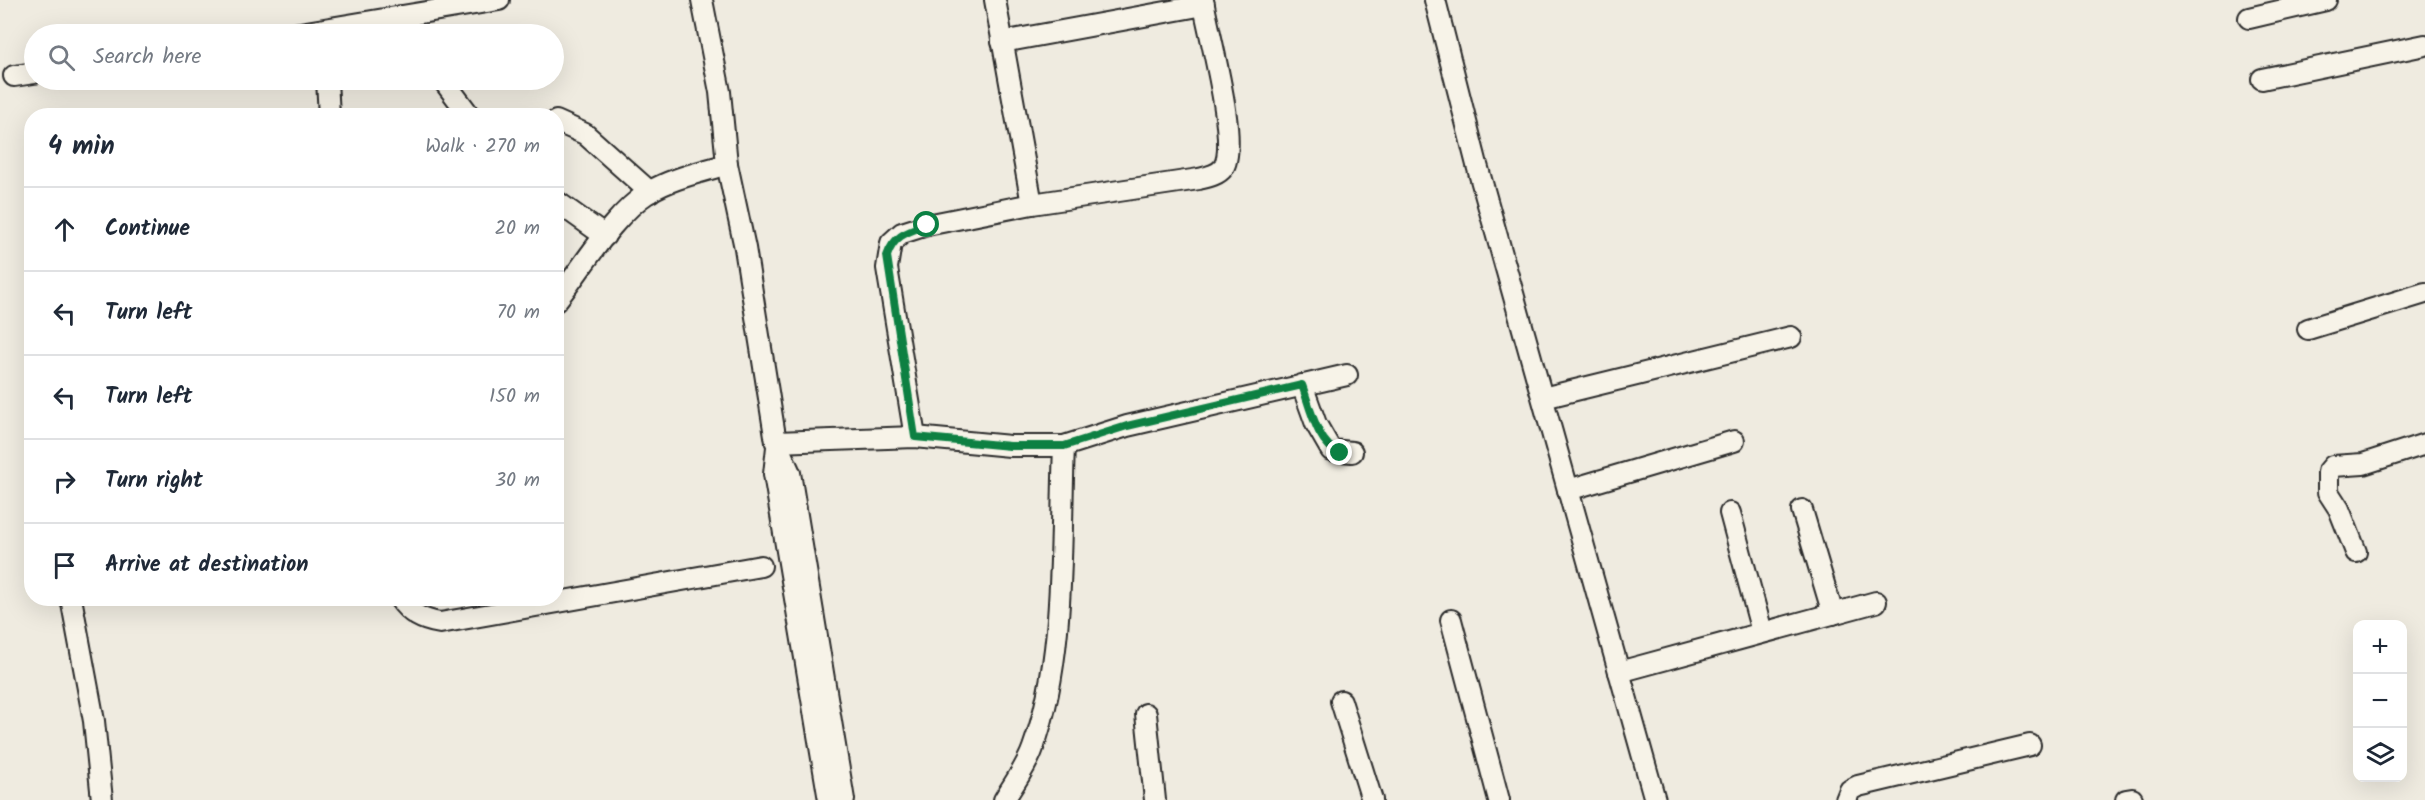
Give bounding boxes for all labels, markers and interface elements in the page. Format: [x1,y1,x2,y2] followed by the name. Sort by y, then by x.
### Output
[24,24,564,90] search box
[93,40,201,75] text: Search here
[45,41,78,74] icon: search
[48,126,115,168] text: 4 min
[425,131,540,163] text: Walk · 270 m
[913,211,939,237] route start
[105,212,190,247] text: Continue
[48,213,81,246] icon: ahead
[494,213,540,245] text: 20 m
[105,296,192,331] text: Turn left
[48,297,81,330] icon: left
[497,297,540,329] text: 70 m
[105,380,192,415] text: Turn left
[48,381,81,414] icon: left
[489,381,540,413] text: 150 m
[1326,439,1352,465] route end
[105,464,203,499] text: Turn right
[48,465,81,498] icon: right
[495,465,540,497] text: 30 m
[105,548,308,583] text: Arrive at destination
[48,549,81,582] icon: arrive
[2353,620,2407,782] map controls
[2353,620,2407,674] button: +
[2353,674,2407,728] button: −
[2353,728,2407,782] button: layers

